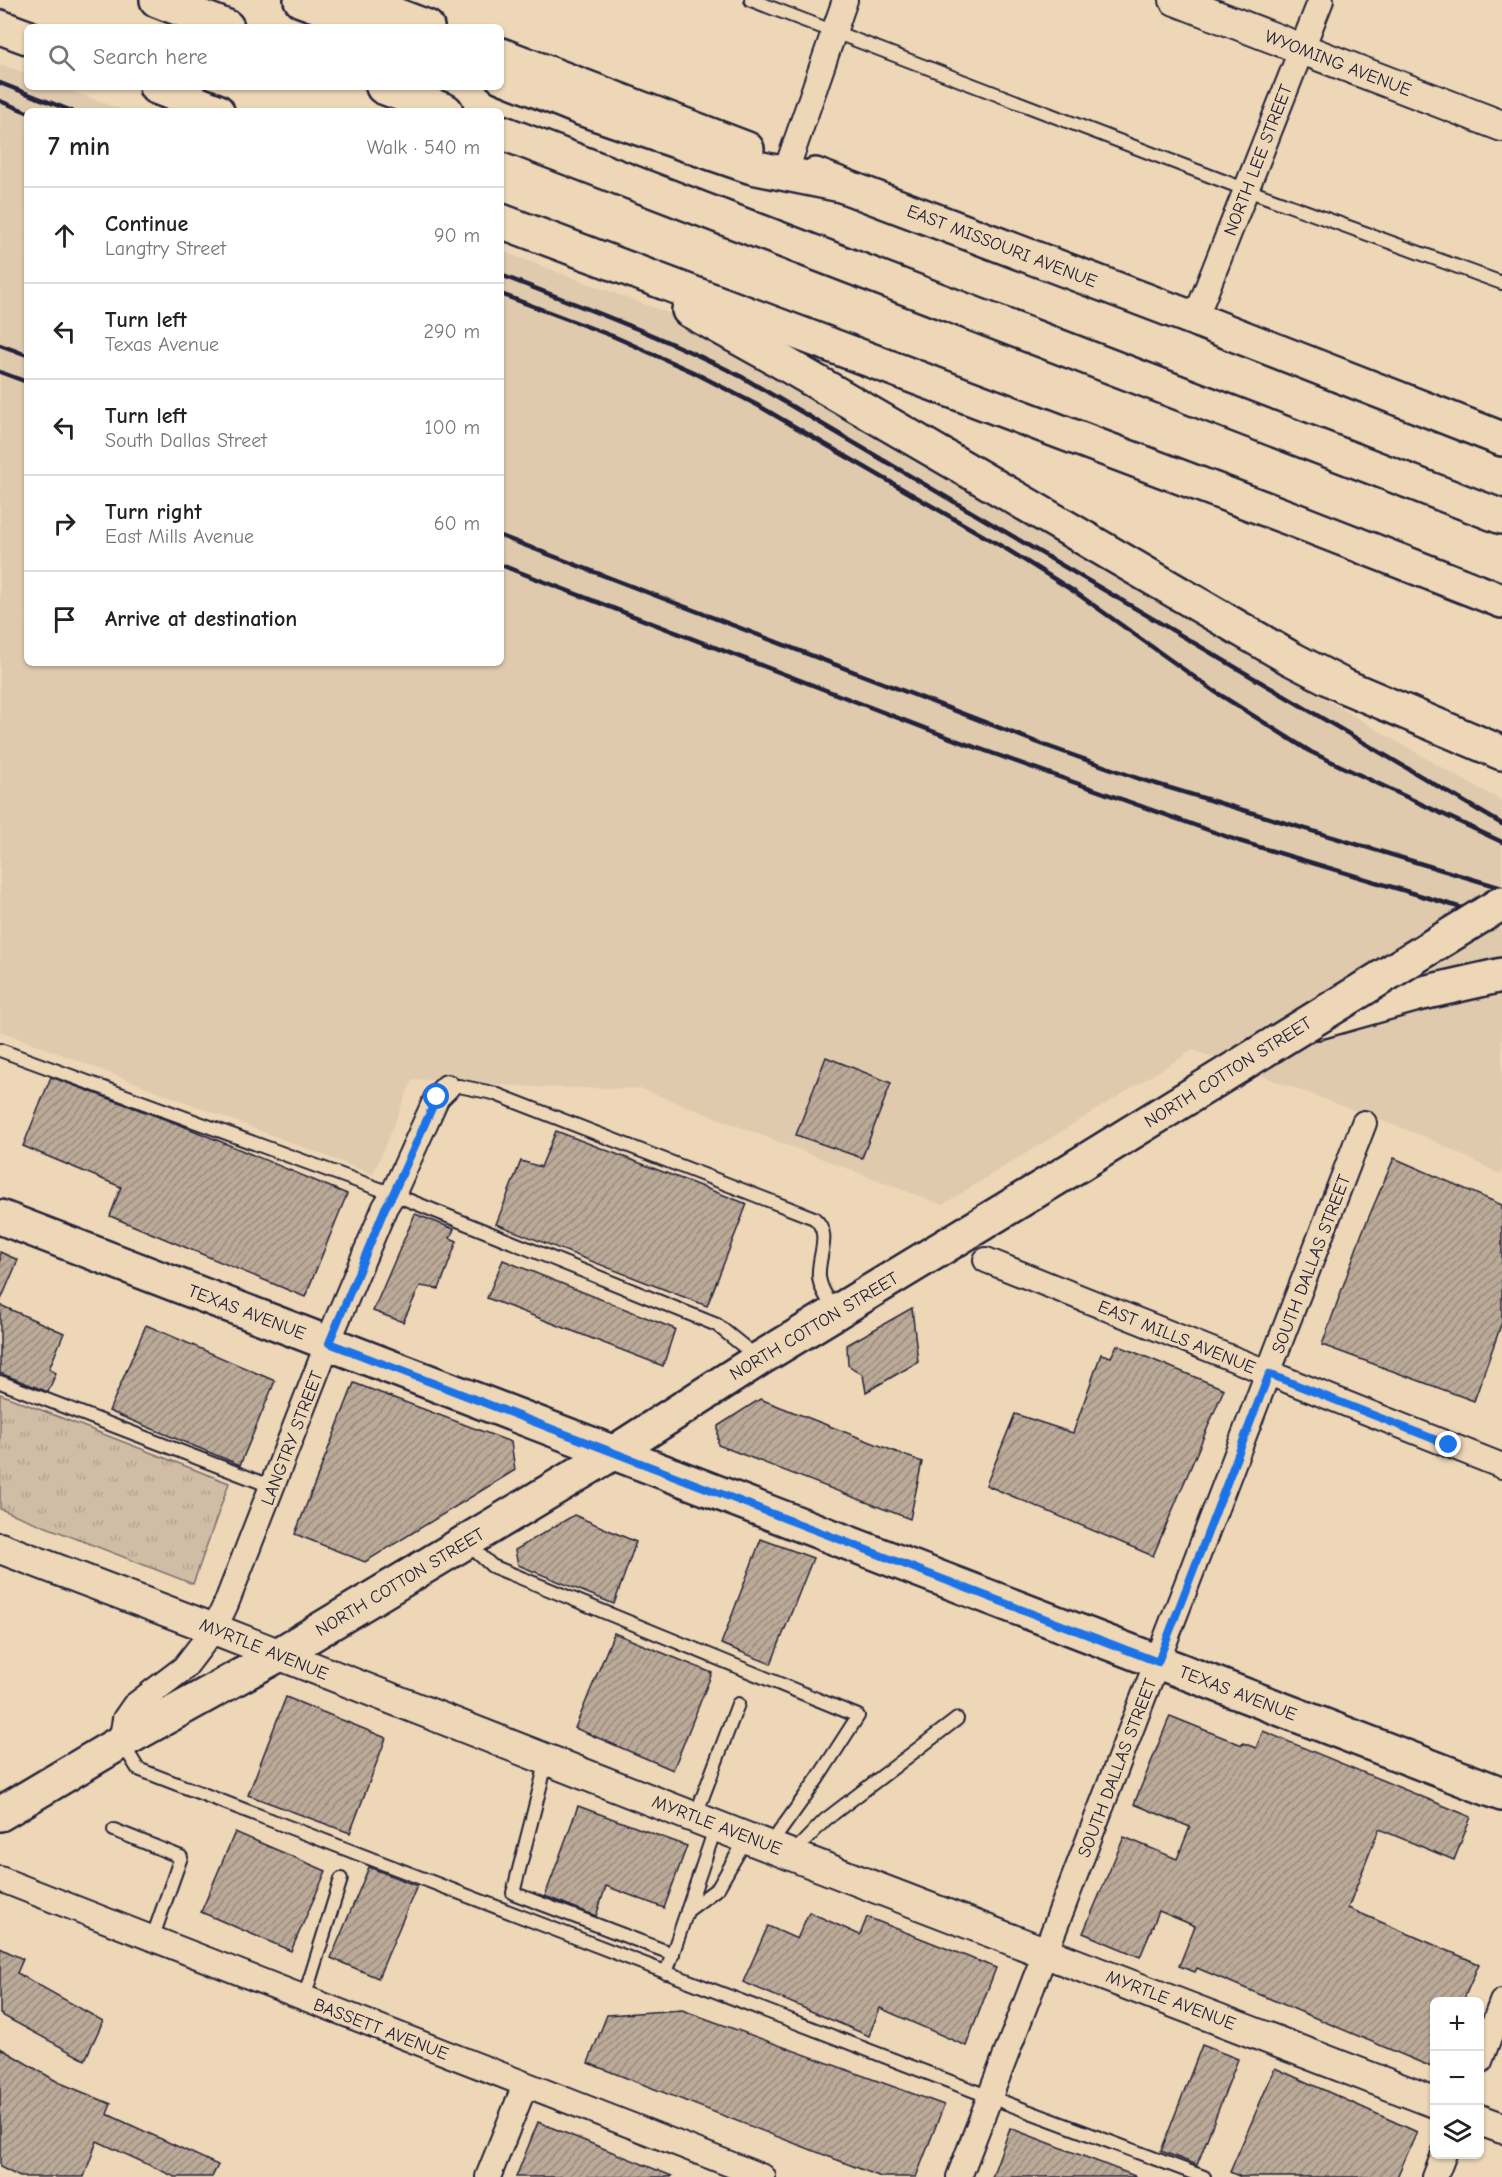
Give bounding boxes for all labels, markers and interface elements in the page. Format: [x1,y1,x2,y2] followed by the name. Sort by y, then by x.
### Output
[24,24,504,90] search box
[1262,26,1414,101] street label: WYOMING AVENUE
[45,41,78,74] icon: search
[93,44,208,70] text: Search here
[1220,81,1297,239] street label: NORTH LEE STREET
[48,132,110,162] text: 7 min
[367,136,480,159] text: Walk · 540 m
[904,201,1100,292] street label: EAST MISSOURI AVENUE
[105,211,188,237] text: Continue
[48,219,81,252] icon: ahead
[434,224,480,247] text: 90 m
[105,237,226,260] text: Langtry Street
[105,307,187,333] text: Turn left
[48,315,81,348] icon: left
[424,320,480,343] text: 290 m
[105,333,219,356] text: Texas Avenue
[105,403,187,429] text: Turn left
[48,411,81,444] icon: left
[425,416,480,439] text: 100 m
[105,429,267,452] text: South Dallas Street
[105,499,202,525] text: Turn right
[48,507,81,540] icon: right
[434,512,480,535] text: 60 m
[105,525,254,548] text: East Mills Avenue
[48,603,81,636] icon: arrive
[105,606,297,632] text: Arrive at destination
[1141,1012,1316,1132] street label: NORTH COTTON STREET
[423,1083,449,1109] route start
[1268,1171,1355,1356] street label: SOUTH DALLAS STREET
[726,1267,903,1385] street label: NORTH COTTON STREET
[185,1280,309,1345] street label: TEXAS AVENUE
[1095,1296,1259,1379] street label: EAST MILLS AVENUE
[257,1367,328,1508] street label: LANGTRY STREET
[1435,1431,1461,1457] route end
[312,1523,489,1641] street label: NORTH COTTON STREET
[196,1614,331,1685] street label: MYRTLE AVENUE
[1176,1661,1300,1726] street label: TEXAS AVENUE
[1074,1675,1161,1860] street label: SOUTH DALLAS STREET
[649,1791,785,1860] street label: MYRTLE AVENUE
[1103,1966,1239,2035] street label: MYRTLE AVENUE
[310,1994,451,2065] street label: BASSETT AVENUE
[1430,1997,1484,2159] map controls
[1430,1997,1484,2051] button: +
[1430,2051,1484,2105] button: −
[1430,2105,1484,2159] button: layers

